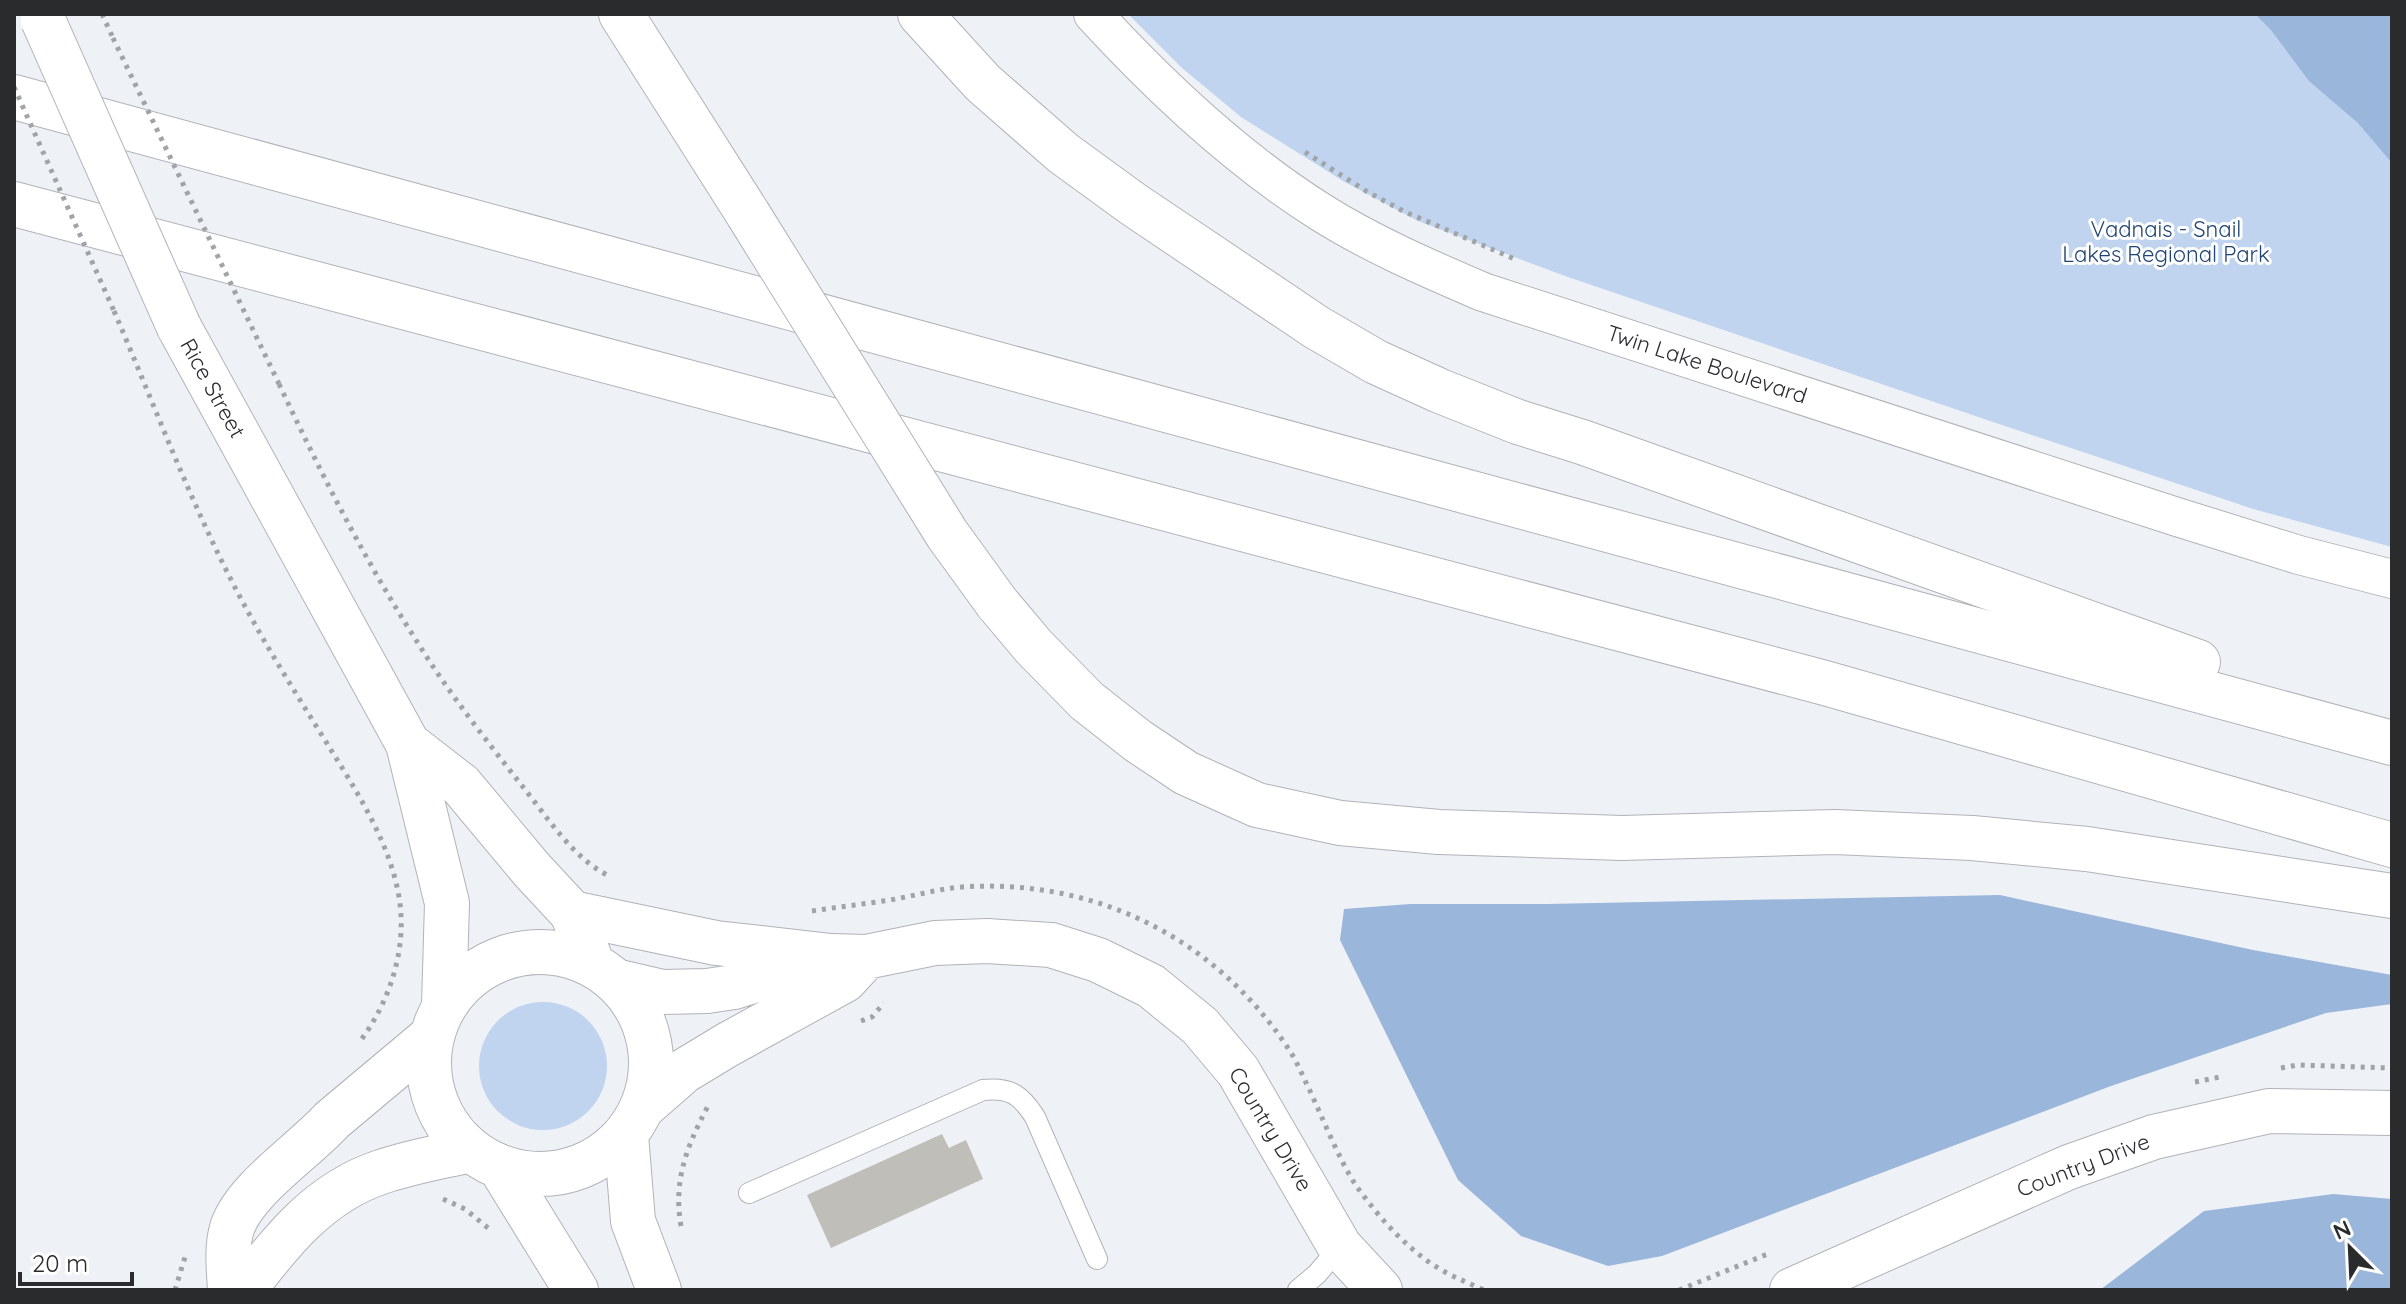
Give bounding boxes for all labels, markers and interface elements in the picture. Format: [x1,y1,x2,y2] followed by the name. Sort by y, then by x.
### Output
[2062,215,2270,268] park label: Vadnais - Snail Lakes Regional Park
[1603,318,1811,410] street label: Twin Lake Boulevard
[174,333,252,443] street label: Rice Street
[1223,1062,1319,1196] street label: Country Drive
[2013,1127,2153,1203] street label: Country Drive
[2310,1208,2390,1288] north arrow
[2329,1214,2355,1246] text: N
[20,1236,132,1286] scale bar
[32,1248,88,1278] text: 20 m

